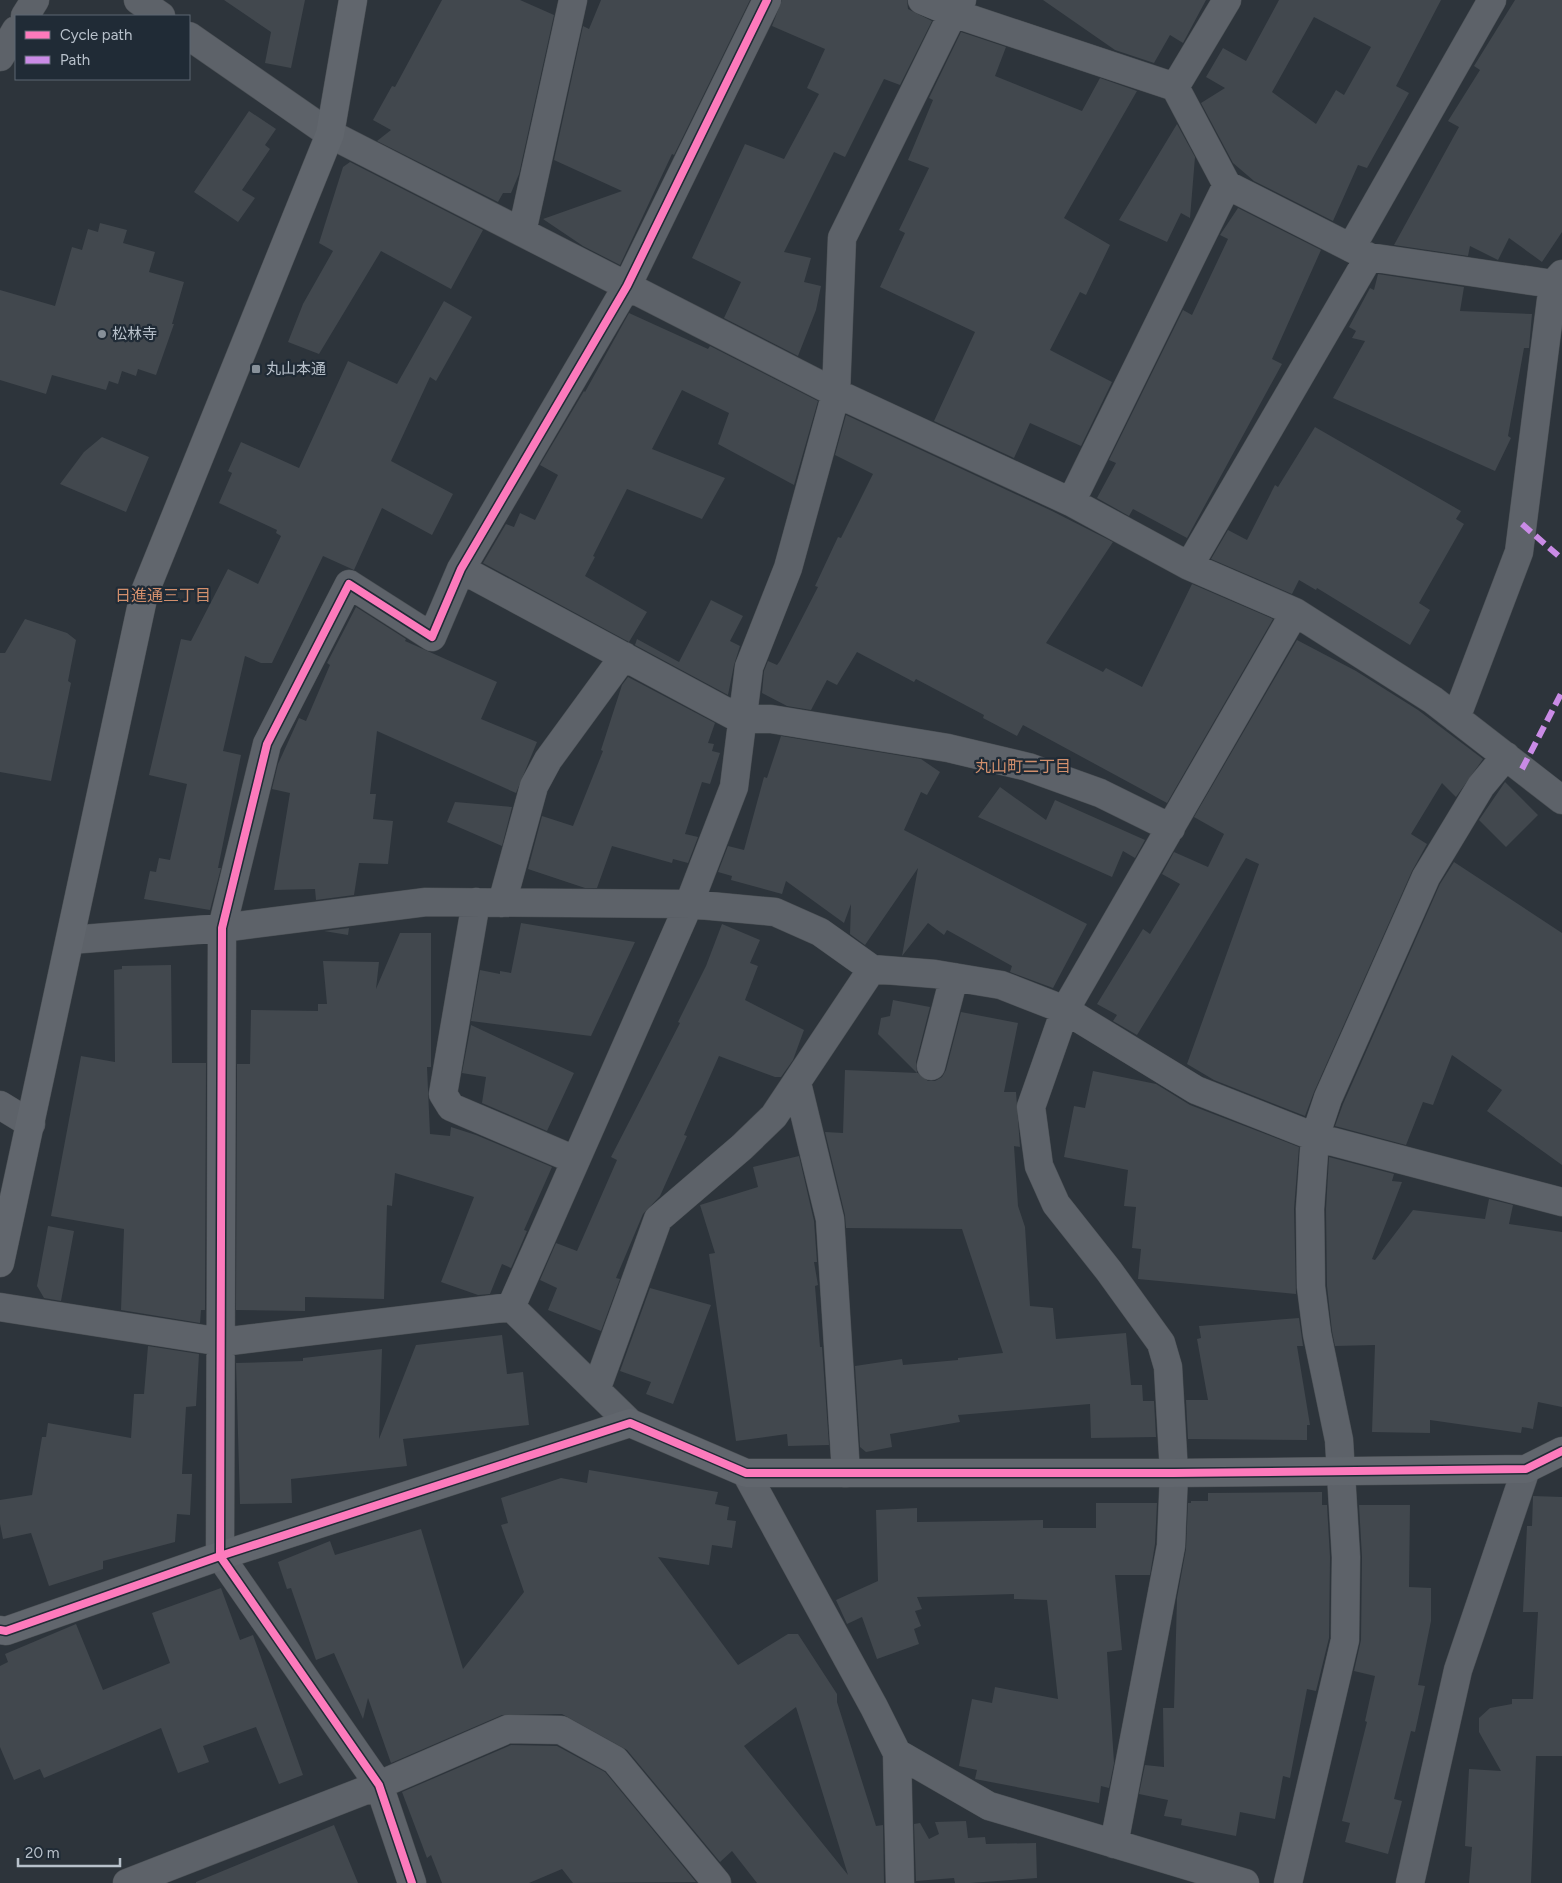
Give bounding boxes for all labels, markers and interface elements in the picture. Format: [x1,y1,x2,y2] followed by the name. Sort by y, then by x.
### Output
[15,15,190,80] legend
[60,26,132,44] text: Cycle path
[60,51,90,69] text: Path
[112,325,157,343] place label: 松林寺
[96,328,108,340] marker: 松林寺
[266,360,326,378] place label: 丸山本通
[250,363,262,375] marker: 丸山本通
[115,586,211,605] district label: 日進通三丁目
[975,757,1071,776] district label: 丸山町二丁目
[18,1836,120,1868] scale bar
[25,1844,59,1862] text: 20 m

